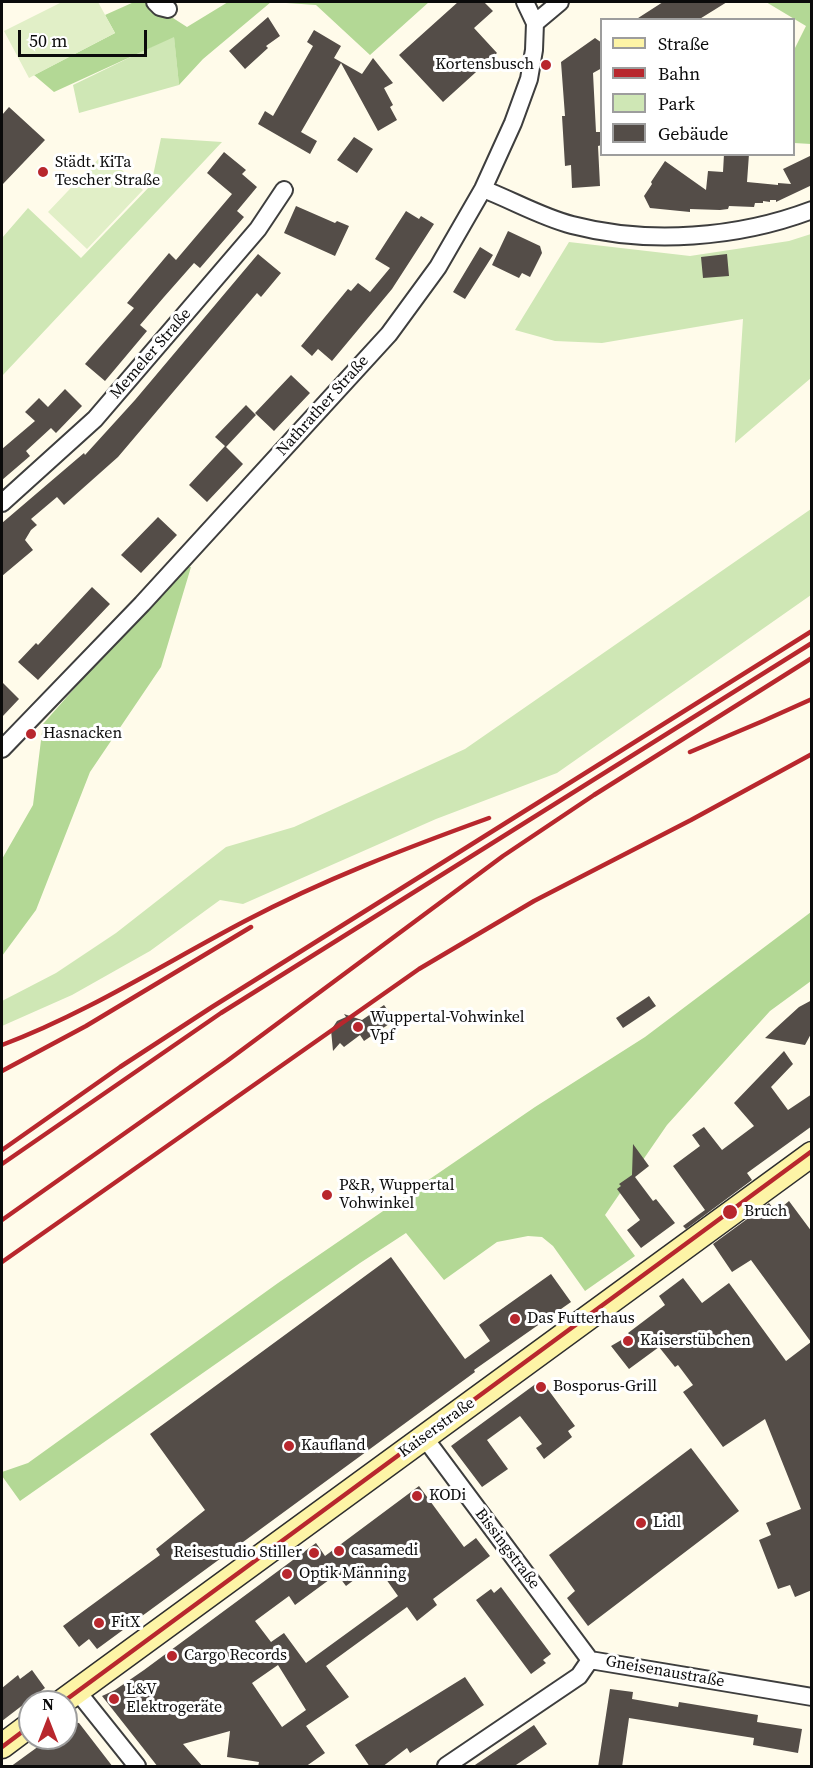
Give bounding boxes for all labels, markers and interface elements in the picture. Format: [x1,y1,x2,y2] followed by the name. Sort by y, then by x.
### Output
[21,18,150,56] scale bar
[600,18,795,156] legend
[29,28,67,53] text: 50 m
[658,31,709,56] text: Straße
[435,55,534,75] place label: Kortensbusch
[539,58,553,72] marker: Kortensbusch
[658,61,700,86] text: Bahn
[658,91,695,116] text: Park
[658,121,729,146] text: Gebäude
[55,153,160,191] place label: Städt. KiTa Tescher Straße
[36,165,50,179] marker: Städt. KiTa Tescher Straße
[106,305,196,403] street label: Memeler Straße
[273,352,373,460] street label: Nathrather Straße
[43,724,122,744] place label: Hasnacken
[24,727,38,741] marker: Hasnacken
[370,1008,525,1046] place label: Wuppertal-Vohwinkel Vpf
[351,1020,365,1034] marker: Wuppertal-Vohwinkel Vpf
[339,1176,454,1214] place label: P&R, Wuppertal Vohwinkel
[320,1188,334,1202] marker: P&R, Wuppertal Vohwinkel
[744,1202,787,1222] place label: Bruch
[721,1203,739,1221] marker: Bruch
[527,1309,635,1329] place label: Das Futterhaus
[508,1312,522,1326] marker: Das Futterhaus
[640,1331,751,1351] place label: Kaiserstübchen
[621,1334,635,1348] marker: Kaiserstübchen
[553,1377,657,1397] place label: Bosporus-Grill
[534,1380,548,1394] marker: Bosporus-Grill
[395,1394,479,1462] street label: Kaiserstraße
[301,1436,365,1456] place label: Kaufland
[282,1439,296,1453] marker: Kaufland
[429,1486,466,1506] place label: KODi
[410,1489,424,1503] marker: KODi
[470,1505,544,1593] street label: Bissingstraße
[653,1513,681,1533] place label: Lidl
[634,1516,648,1530] marker: Lidl
[351,1541,418,1561] place label: casamedi
[174,1543,302,1563] place label: Reisestudio Stiller
[332,1544,346,1558] marker: casamedi
[307,1546,321,1560] marker: Reisestudio Stiller
[299,1564,406,1584] place label: Optik Männing
[280,1567,294,1581] marker: Optik Männing
[111,1613,140,1633] place label: FitX
[92,1616,106,1630] marker: FitX
[184,1646,287,1666] place label: Cargo Records
[165,1649,179,1663] marker: Cargo Records
[604,1652,726,1692] street label: Gneisenaustraße
[126,1680,222,1718] place label: L&V Elektrogeräte
[18,1690,78,1750] north arrow
[107,1692,121,1706] marker: L&V Elektrogeräte
[42,1693,54,1715] text: N

